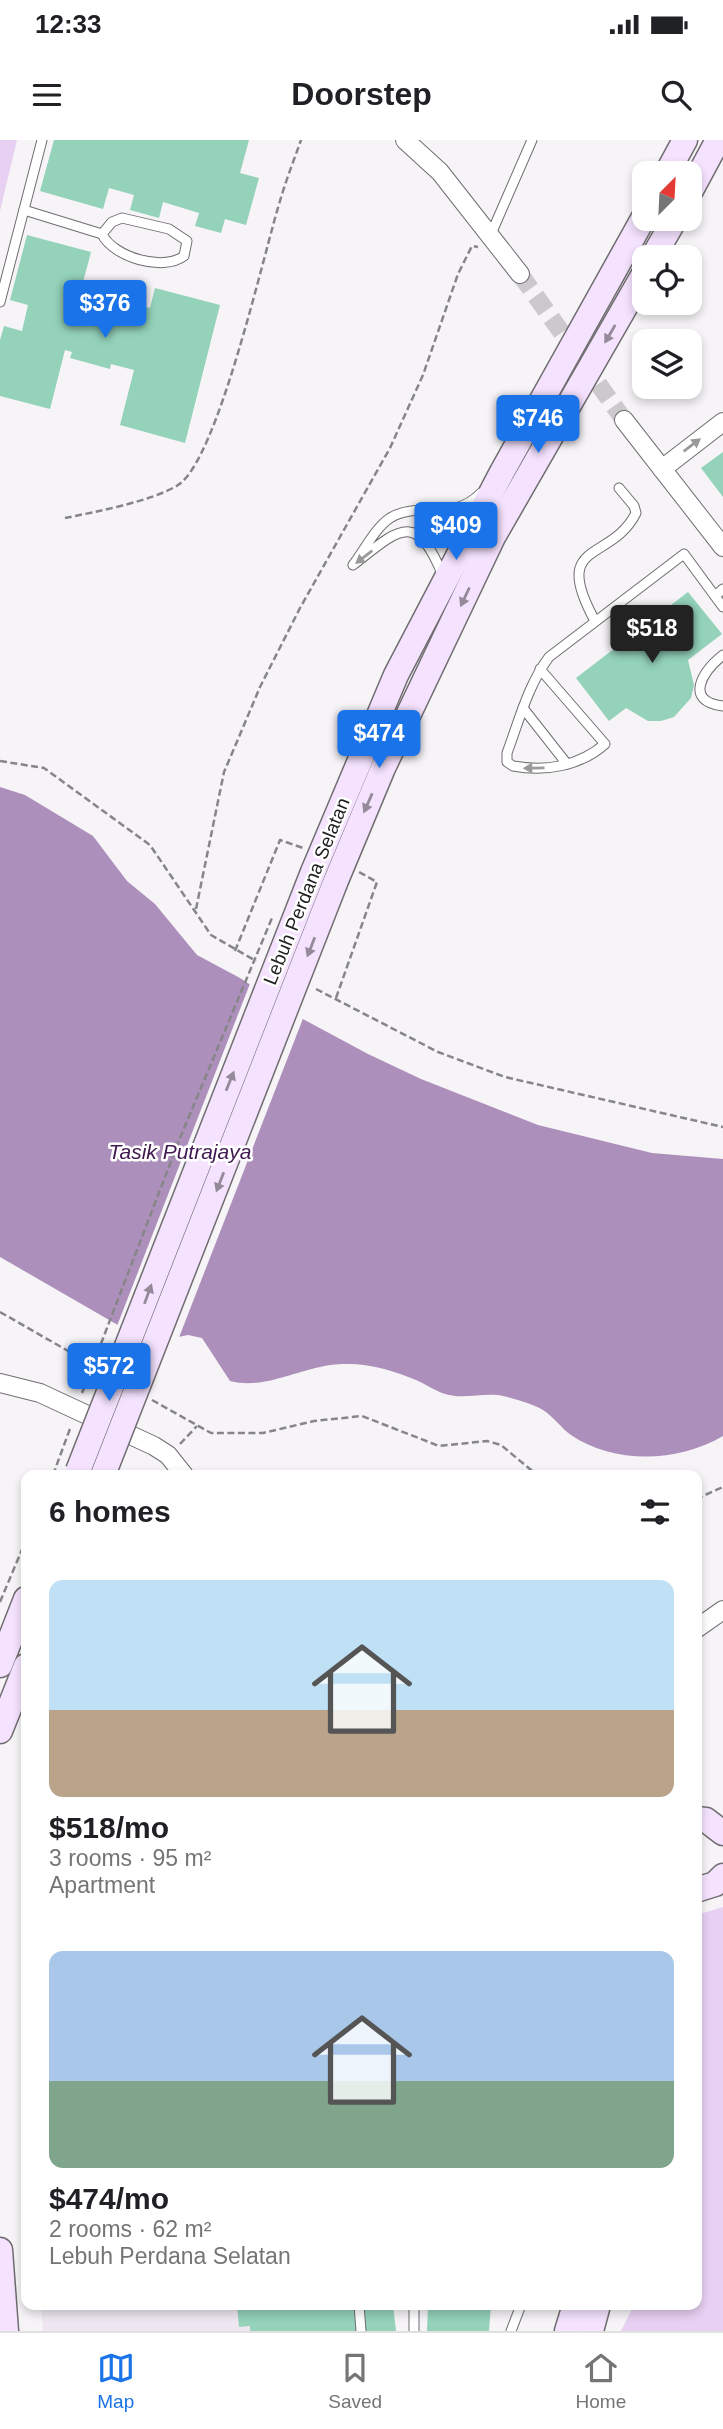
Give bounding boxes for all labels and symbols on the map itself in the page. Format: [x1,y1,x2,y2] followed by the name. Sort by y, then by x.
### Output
[632,161,702,231] north arrow
[64,280,146,340] pin: $376
[604,324,616,343] one-way arrow
[497,396,579,455] pin: $746
[683,438,701,453] one-way arrow
[415,502,497,562] pin: $409
[356,549,374,564] one-way arrow
[459,587,471,607] one-way arrow
[611,606,693,665] pin: $518
[338,710,420,770] pin: $474
[523,762,545,773] one-way arrow
[362,792,373,813] one-way arrow
[259,795,354,988] street label: Lebuh Perdana Selatan
[305,936,316,957] one-way arrow
[224,1071,235,1092] one-way arrow
[109,1140,251,1163] water label: Tasik Putrajaya
[215,1171,226,1192] one-way arrow
[143,1283,154,1304] one-way arrow
[68,1344,150,1403] pin: $572

